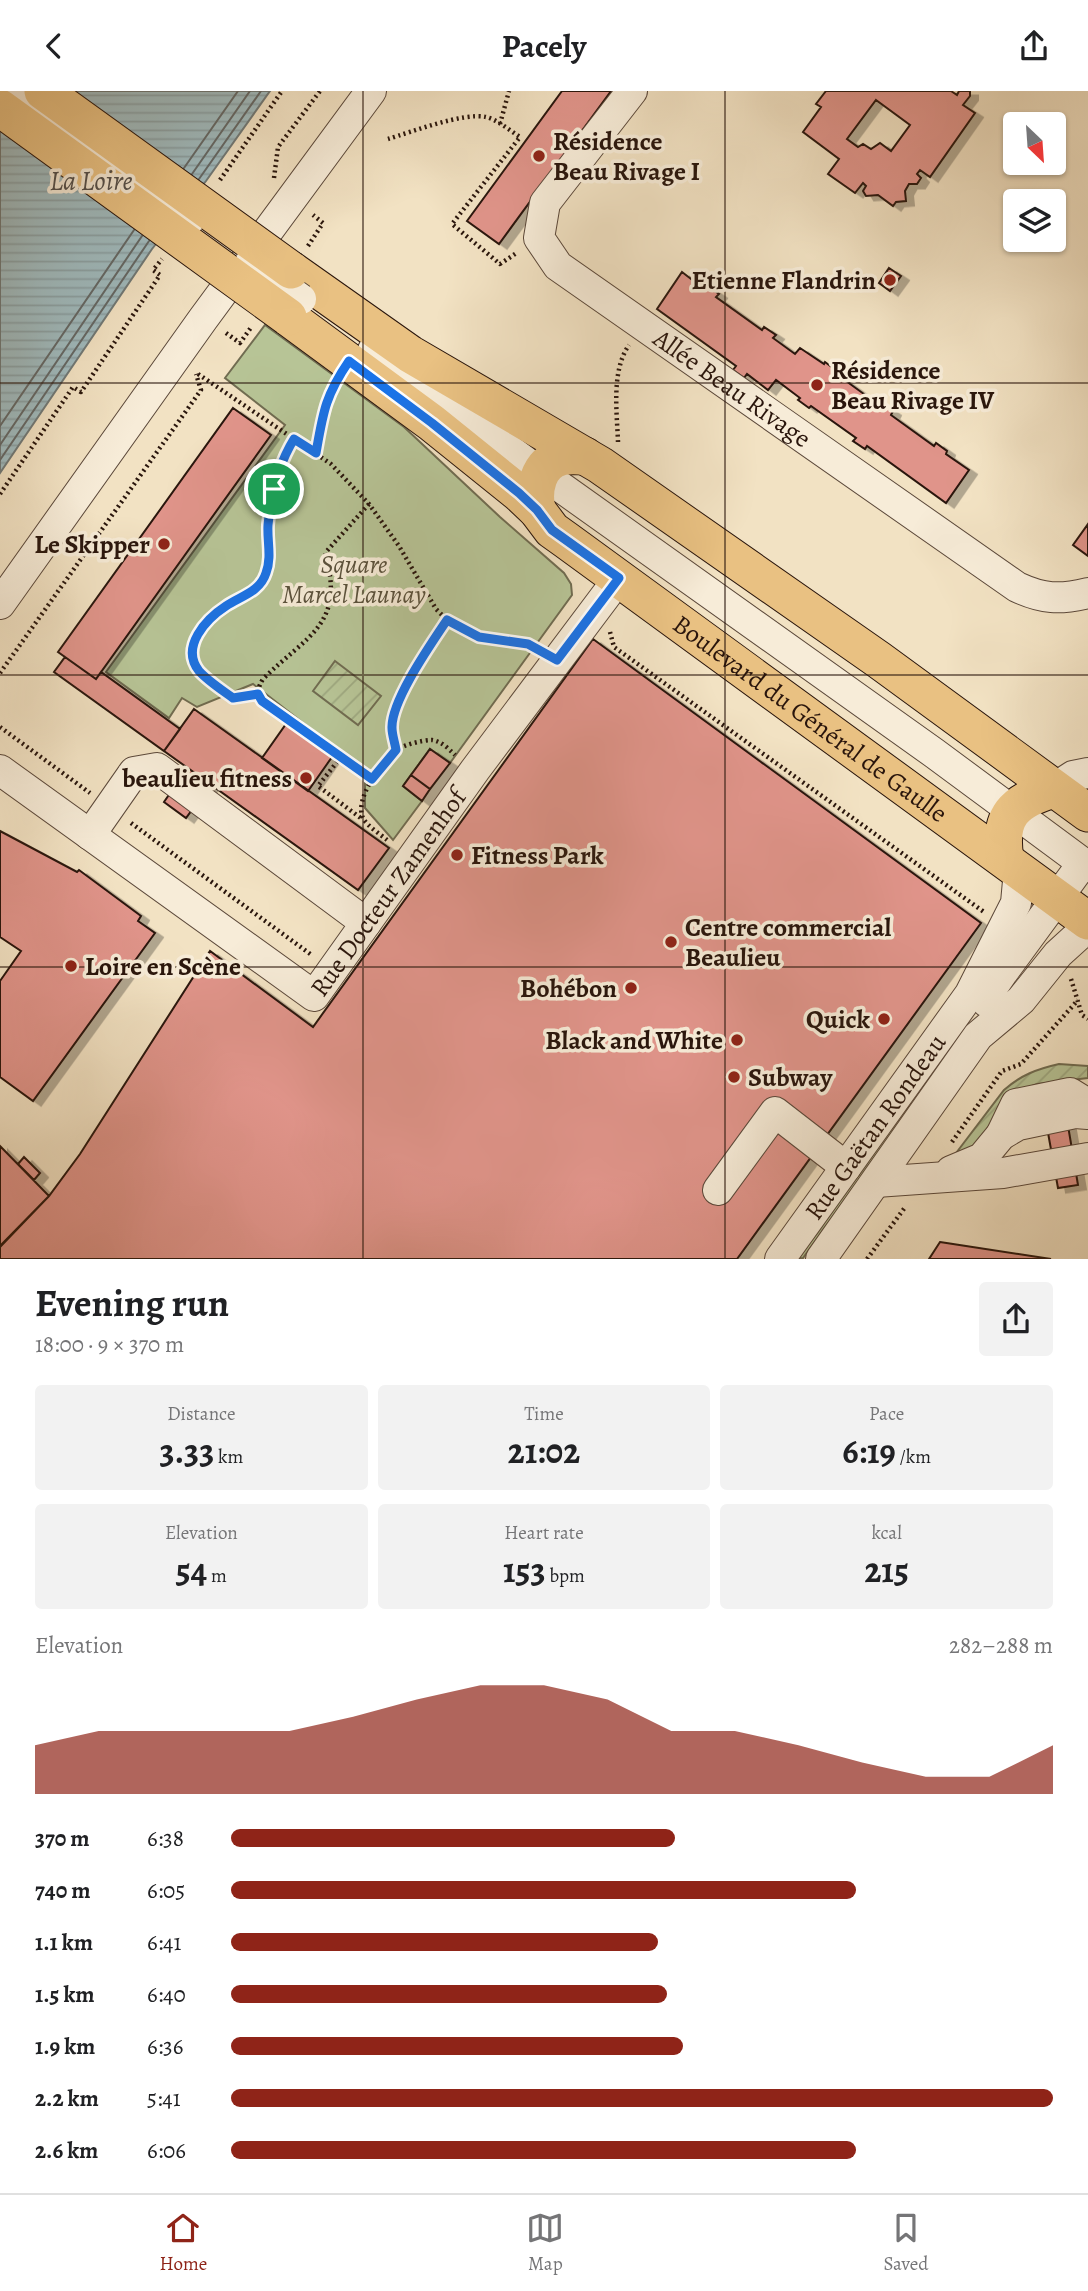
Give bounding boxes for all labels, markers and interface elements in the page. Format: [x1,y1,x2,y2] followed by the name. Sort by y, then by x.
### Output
[502,24,586,68] text: Pacely
[35,27,73,65] icon: back
[1015,27,1053,65] icon: share
[1003,112,1066,175] north arrow
[1003,112,1066,252] map controls
[553,124,700,189] place label: Résidence Beau Rivage I
[531,148,547,164] marker: Résidence Beau Rivage I
[49,162,133,200] water label: La Loire
[1003,189,1066,252] button: layers
[692,263,876,298] place label: Etienne Flandrin
[882,272,898,288] marker: Etienne Flandrin
[646,320,818,455] street label: Allée Beau Rivage
[831,353,995,418] place label: Résidence Beau Rivage IV
[809,377,825,393] marker: Résidence Beau Rivage IV
[244,459,304,519] pin
[255,470,293,508] icon: arrive
[34,527,150,562] place label: Le Skipper
[156,536,172,552] marker: Le Skipper
[282,547,426,612] park label: Square Marcel Launay
[666,606,955,830] street label: Boulevard du Général de Gaulle
[121,761,292,796] place label: beaulieu fitness
[298,770,314,786] marker: beaulieu fitness
[302,779,476,1003] street label: Rue Docteur Zamenhof
[471,838,604,873] place label: Fitness Park
[449,847,465,863] marker: Fitness Park
[685,910,891,975] place label: Centre commercial Beaulieu
[663,934,679,950] marker: Centre commercial Beaulieu
[85,949,241,984] place label: Loire en Scène
[63,958,79,974] marker: Loire en Scène
[520,971,617,1006] place label: Bohébon
[623,980,639,996] marker: Bohébon
[806,1002,871,1037] place label: Quick
[876,1011,892,1027] marker: Quick
[545,1023,723,1058] place label: Black and White
[796,1026,954,1227] street label: Rue Gaëtan Rondeau
[729,1032,745,1048] marker: Black and White
[748,1060,833,1095] place label: Subway
[726,1069,742,1085] marker: Subway
[35,1277,229,1329] text: Evening run
[979,1282,1053,1356] button: share
[35,1329,184,1360] text: 18:00 · 9 × 370 m
[167,1401,235,1427] text: Distance
[524,1401,564,1427] text: Time
[869,1401,904,1427] text: Pace
[159,1427,214,1475] text: 3.33
[508,1427,580,1475] text: 21:02
[842,1427,896,1475] text: 6:19
[214,1444,243,1470] text: km
[896,1444,931,1470] text: /km
[165,1520,238,1546] text: Elevation
[504,1520,584,1546] text: Heart rate
[871,1520,902,1546] text: kcal
[176,1546,207,1594] text: 54
[503,1546,546,1594] text: 153
[864,1546,909,1594] text: 215
[207,1563,227,1589] text: m
[546,1563,585,1589] text: bpm
[35,1630,123,1661] text: Elevation
[949,1630,1053,1661] text: 282–288 m
[35,1823,90,1854] text: 370 m
[147,1823,184,1854] text: 6:38
[35,1875,90,1906] text: 740 m
[147,1875,185,1906] text: 6:05
[35,1927,93,1958] text: 1.1 km
[147,1927,181,1958] text: 6:41
[35,1979,95,2010] text: 1.5 km
[147,1979,186,2010] text: 6:40
[35,2031,95,2062] text: 1.9 km
[147,2031,183,2062] text: 6:36
[35,2083,99,2114] text: 2.2 km
[147,2083,181,2114] text: 5:41
[35,2135,98,2166] text: 2.6 km
[147,2135,186,2166] text: 6:06
[160,2209,207,2277] tab: Home
[526,2209,564,2277] tab: Map
[883,2209,928,2277] tab: Saved

